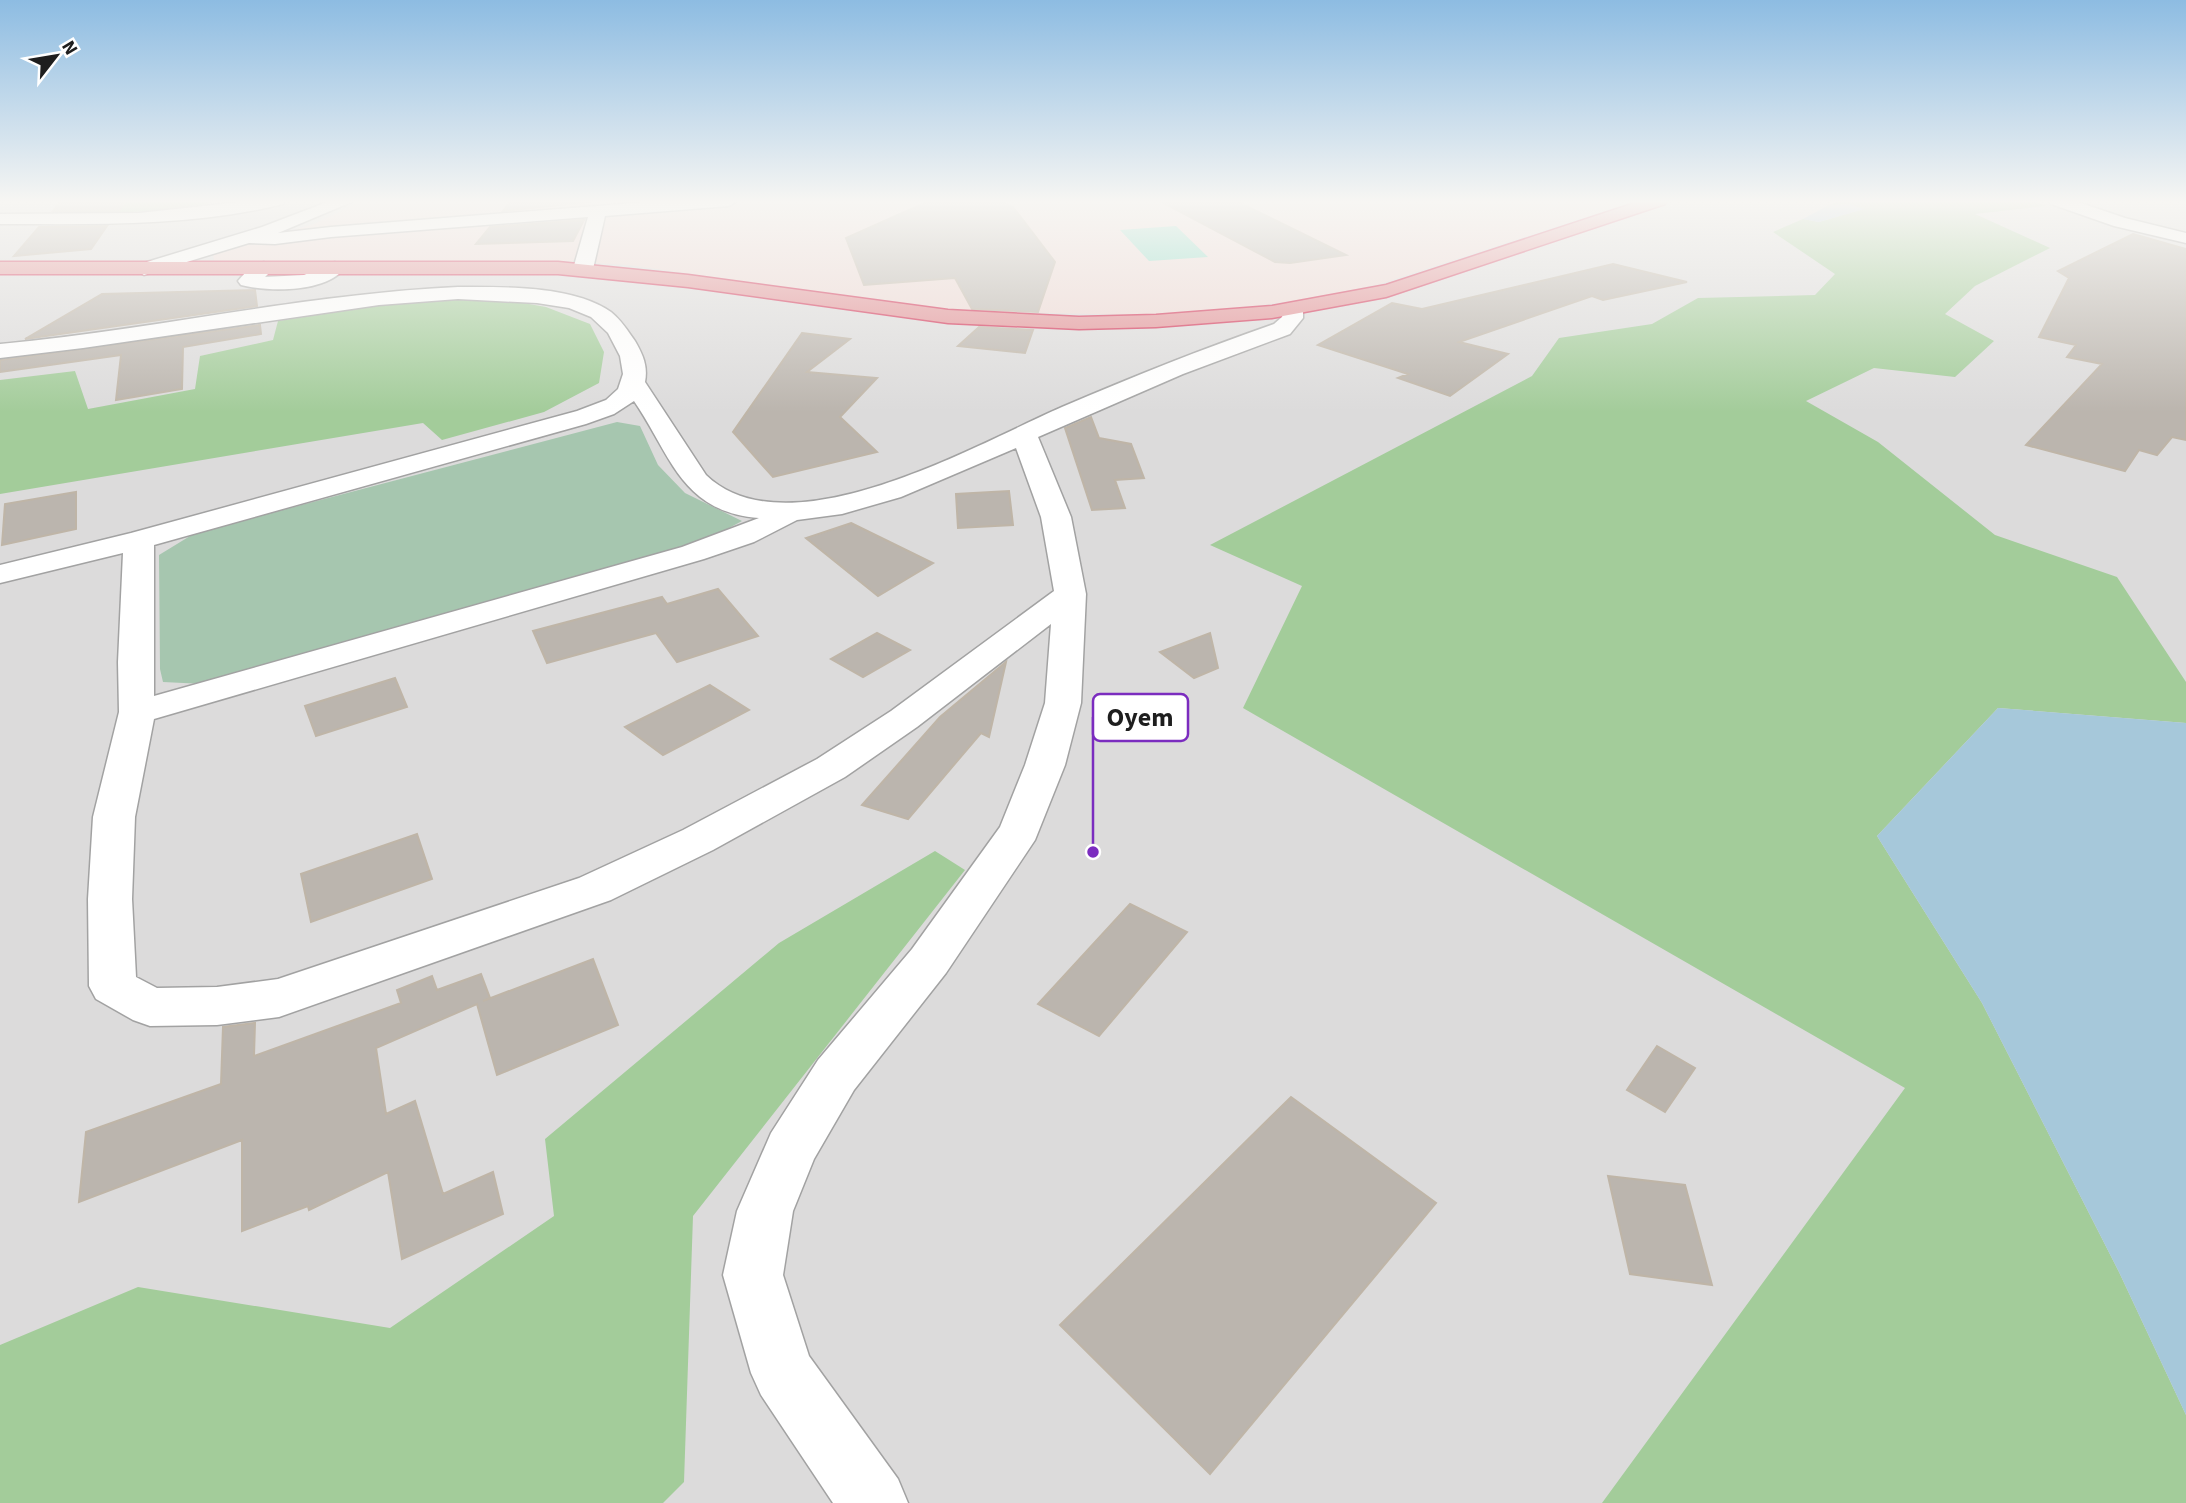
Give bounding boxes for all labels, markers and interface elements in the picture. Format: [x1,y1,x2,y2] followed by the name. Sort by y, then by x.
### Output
[21,21,91,91] north arrow
[54,36,84,60] text: N
[1093,694,1188,741] callout: Oyem
[1107,699,1173,736] text: Oyem

